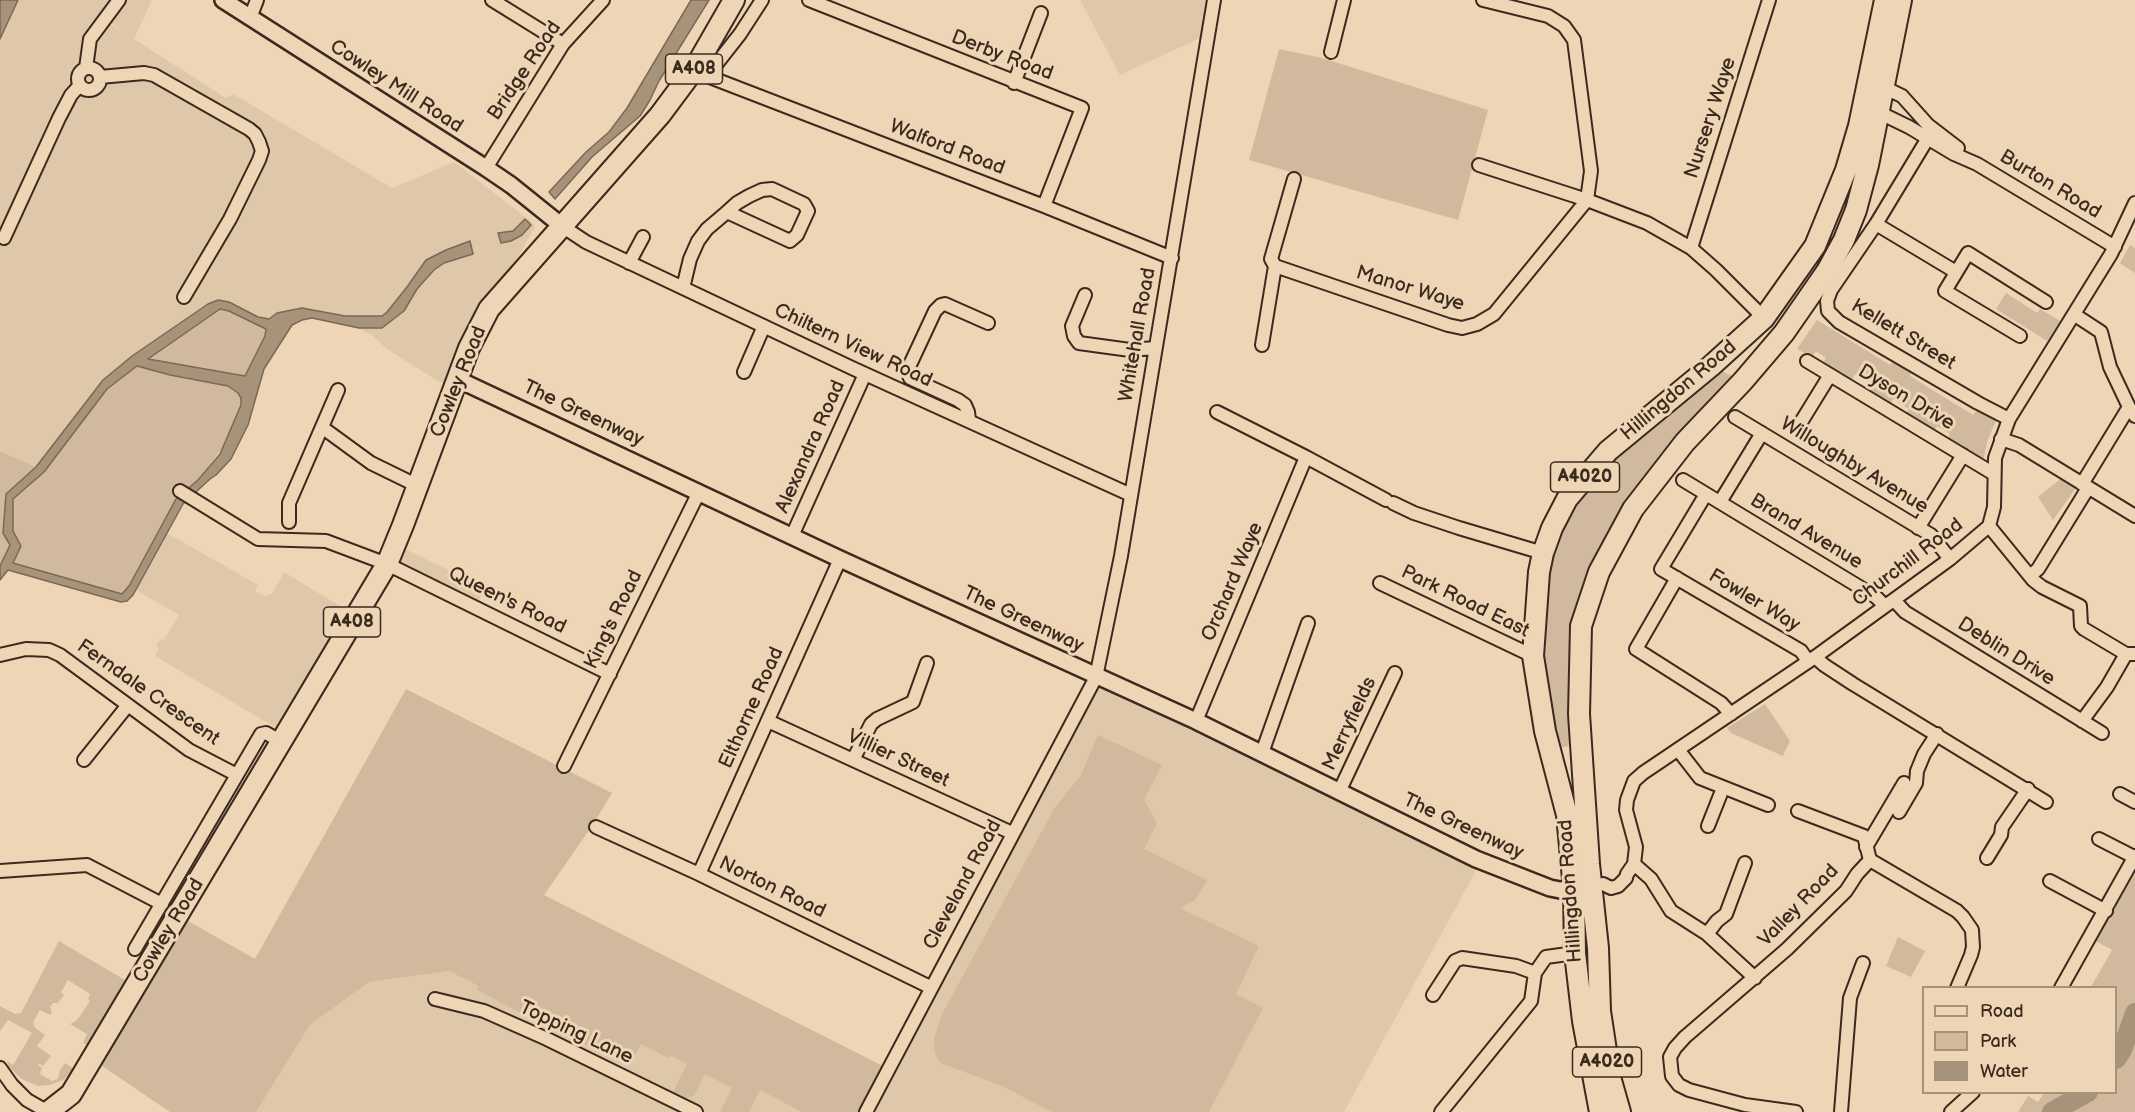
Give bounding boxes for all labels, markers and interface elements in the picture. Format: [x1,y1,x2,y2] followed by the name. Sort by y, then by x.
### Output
[483,17,567,125] street label: Bridge Road
[948,26,1056,86] street label: Derby Road
[325,35,467,139] street label: Cowley Mill Road
[666,54,722,84] road number: A408
[1680,54,1742,182] street label: Nursery Waye
[886,115,1008,181] street label: Walford Road
[1995,145,2105,225] street label: Burton Road
[1353,261,1467,317] street label: Manor Waye
[1114,266,1162,404] street label: Whitehall Road
[1846,294,1960,376] street label: Kellett Street
[770,299,936,393] street label: Chiltern View Road
[426,323,492,441] street label: Cowley Road
[1616,336,1742,446] street label: Hillingdon Road
[1853,360,1959,436] street label: Dyson Drive
[519,376,647,452] street label: The Greenway
[771,377,851,517] street label: Alexandra Road
[1776,412,1932,520] street label: Willoughby Avenue
[1550,462,1620,492] road number: A4020
[1745,489,1867,575] street label: Brand Avenue
[1848,514,1968,612] street label: Churchill Road
[1197,519,1269,645] street label: Orchard Waye
[1397,561,1533,643] street label: Park Road East
[444,562,570,640] street label: Queen's Road
[1704,564,1804,638] street label: Fowler Way
[580,567,648,673] street label: King's Road
[959,582,1087,658] street label: The Greenway
[324,607,380,637] road number: A408
[1953,613,2059,691] street label: Deblin Drive
[72,635,224,751] street label: Ferndale Crescent
[715,644,789,772] street label: Elthorne Road
[1318,673,1382,775] street label: Merryfields
[843,725,953,793] street label: Villier Street
[1399,789,1527,865] street label: The Greenway
[919,816,1007,954] street label: Cleveland Road
[1554,819,1588,963] street label: Hillingdon Road
[715,852,829,924] street label: Norton Road
[1754,860,1844,952] street label: Valley Road
[128,874,210,988] street label: Cowley Road
[1922,986,2117,1094] legend
[515,996,637,1070] street label: Topping Lane
[1980,1001,2024,1022] text: Road
[1980,1031,2016,1052] text: Park
[1572,1047,1642,1077] road number: A4020
[1980,1061,2028,1082] text: Water

